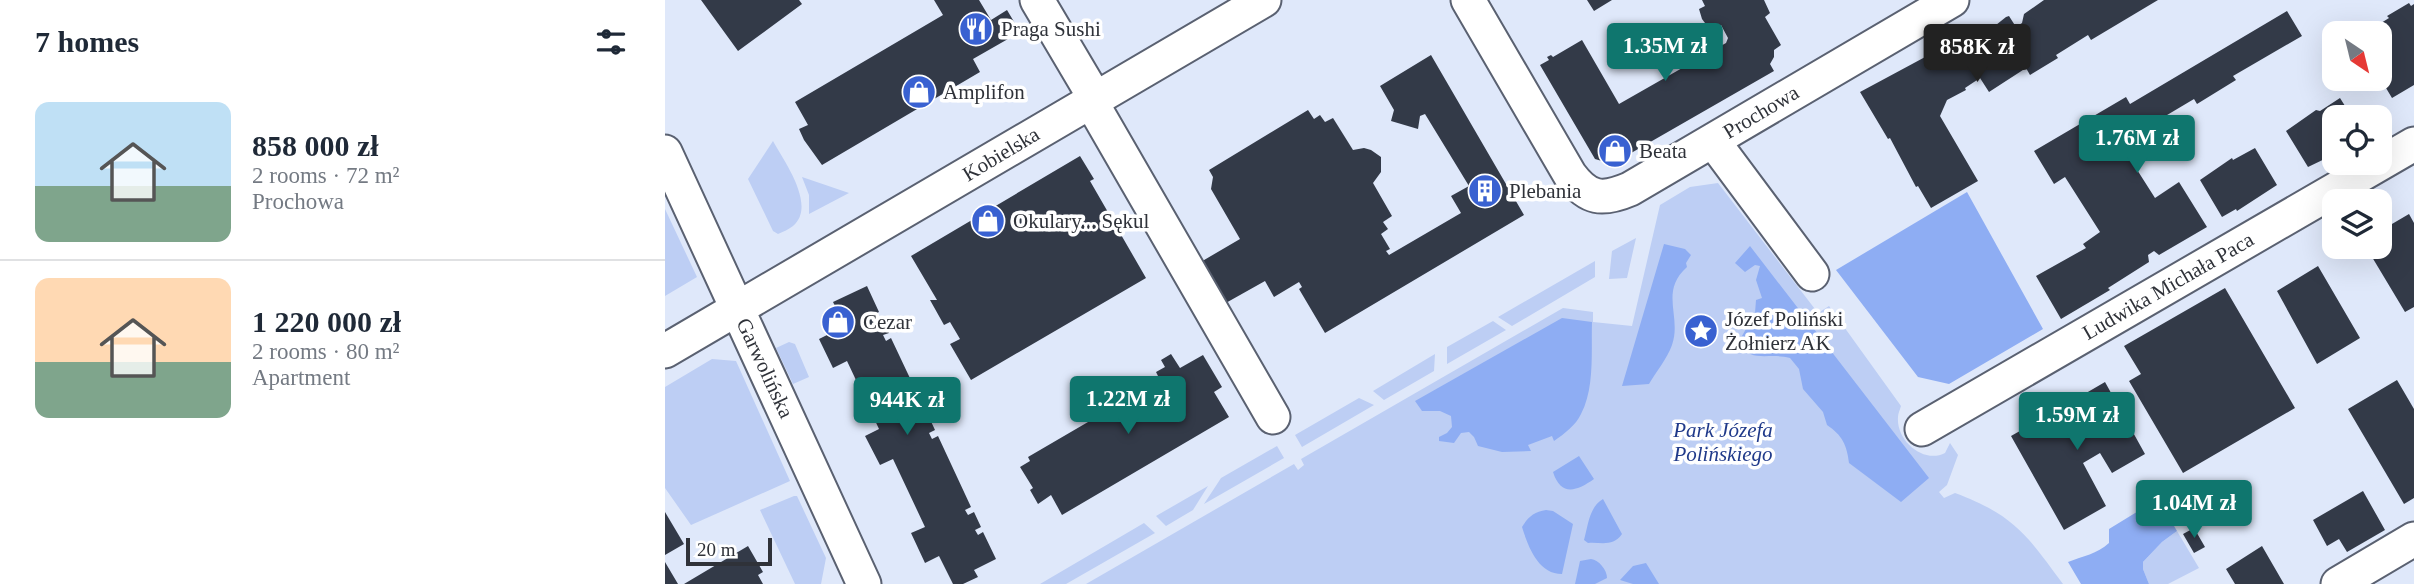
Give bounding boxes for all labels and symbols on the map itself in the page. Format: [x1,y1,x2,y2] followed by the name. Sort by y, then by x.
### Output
[957,10,995,48] restaurant icon: Praga Sushi
[1001,17,1101,41] place label: Praga Sushi
[2322,21,2392,91] north arrow
[1593,24,1737,83] pin: 1.35M zł
[1912,24,2042,84] pin: 858K zł
[900,73,938,111] shop icon: Amplifon
[943,80,1025,104] place label: Amplifon
[1719,80,1804,144] street label: Prochowa
[2065,116,2209,175] pin: 1.76M zł
[958,121,1044,186] street label: Kobielska
[1596,132,1634,170] shop icon: Beata
[1639,139,1687,163] place label: Beata
[1466,172,1504,210] building icon: Plebania
[1509,179,1582,203] place label: Plebania
[969,202,1007,240] shop icon: Okulary... Sękul
[1013,209,1149,233] place label: Okulary... Sękul
[2078,227,2258,345] street label: Ludwika Michała Paca
[819,303,857,341] shop icon: Cezar
[1725,307,1844,355] place label: Józef Poliński Żołnierz AK
[863,310,912,334] place label: Cezar
[1682,312,1720,350] place icon: Józef Poliński Żołnierz AK
[731,314,799,422] street label: Garwolińska
[1056,376,1200,436] pin: 1.22M zł
[842,378,972,437] pin: 944K zł
[2005,392,2149,452] pin: 1.59M zł
[1672,418,1773,466] park label: Park Józefa Polińskiego
[2122,480,2266,540] pin: 1.04M zł
[686,535,772,567] scale bar

